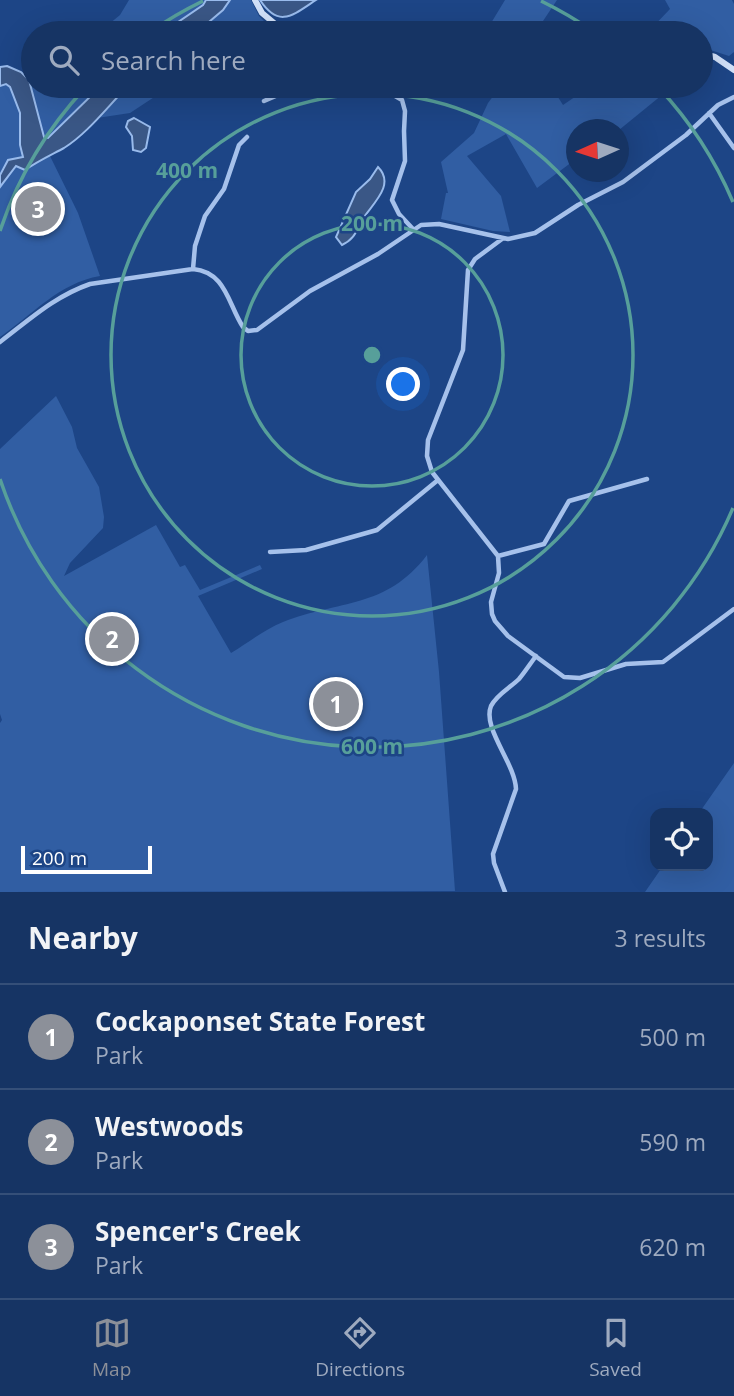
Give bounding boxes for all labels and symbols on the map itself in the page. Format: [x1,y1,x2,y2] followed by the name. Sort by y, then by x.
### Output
[566,119,629,182] north arrow
[156,156,218,184] text: 400 m
[15,183,61,235] pin: 3
[341,209,403,237] text: 200 m
[360,343,384,367] centre of rings
[386,367,420,401] your location
[89,613,135,665] pin: 2
[313,678,359,730] pin: 1
[341,732,403,760] text: 600 m
[21,843,152,875] scale bar

